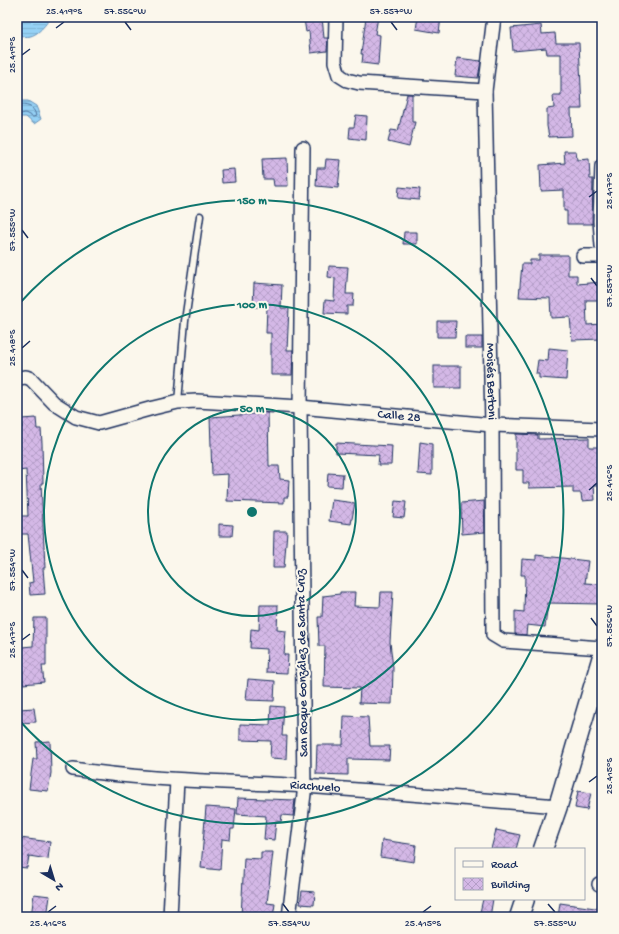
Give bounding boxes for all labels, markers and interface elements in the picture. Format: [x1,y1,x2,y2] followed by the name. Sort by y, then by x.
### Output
[46,6,82,18] text: 25.419°S
[104,6,147,18] text: 57.556°W
[370,6,413,18] text: 57.557°W
[7,37,19,73] text: 25.419°S
[604,172,616,209] text: 25.417°S
[236,195,267,209] text: 150 m
[7,208,19,251] text: 57.555°W
[604,264,616,307] text: 57.557°W
[236,299,267,313] text: 100 m
[7,329,19,366] text: 25.418°S
[483,343,499,420] street label: Moisés Bertoni
[240,403,265,417] text: 50 m
[377,407,421,426] street label: Calle 28
[604,465,616,501] text: 25.416°S
[245,505,259,519] centre of rings
[7,549,19,591] text: 57.554°W
[294,568,312,757] street label: San Roque González de Santa Cruz
[604,604,616,647] text: 57.556°W
[7,621,19,658] text: 25.417°S
[604,757,616,794] text: 25.415°S
[289,778,341,796] street label: Riachuelo
[455,848,585,900] legend
[491,859,518,873] text: Road
[34,860,74,900] north arrow
[52,879,65,893] text: N
[490,879,530,893] text: Building
[30,918,67,930] text: 25.416°S
[268,918,310,930] text: 57.554°W
[405,918,442,930] text: 25.415°S
[534,918,577,930] text: 57.555°W

